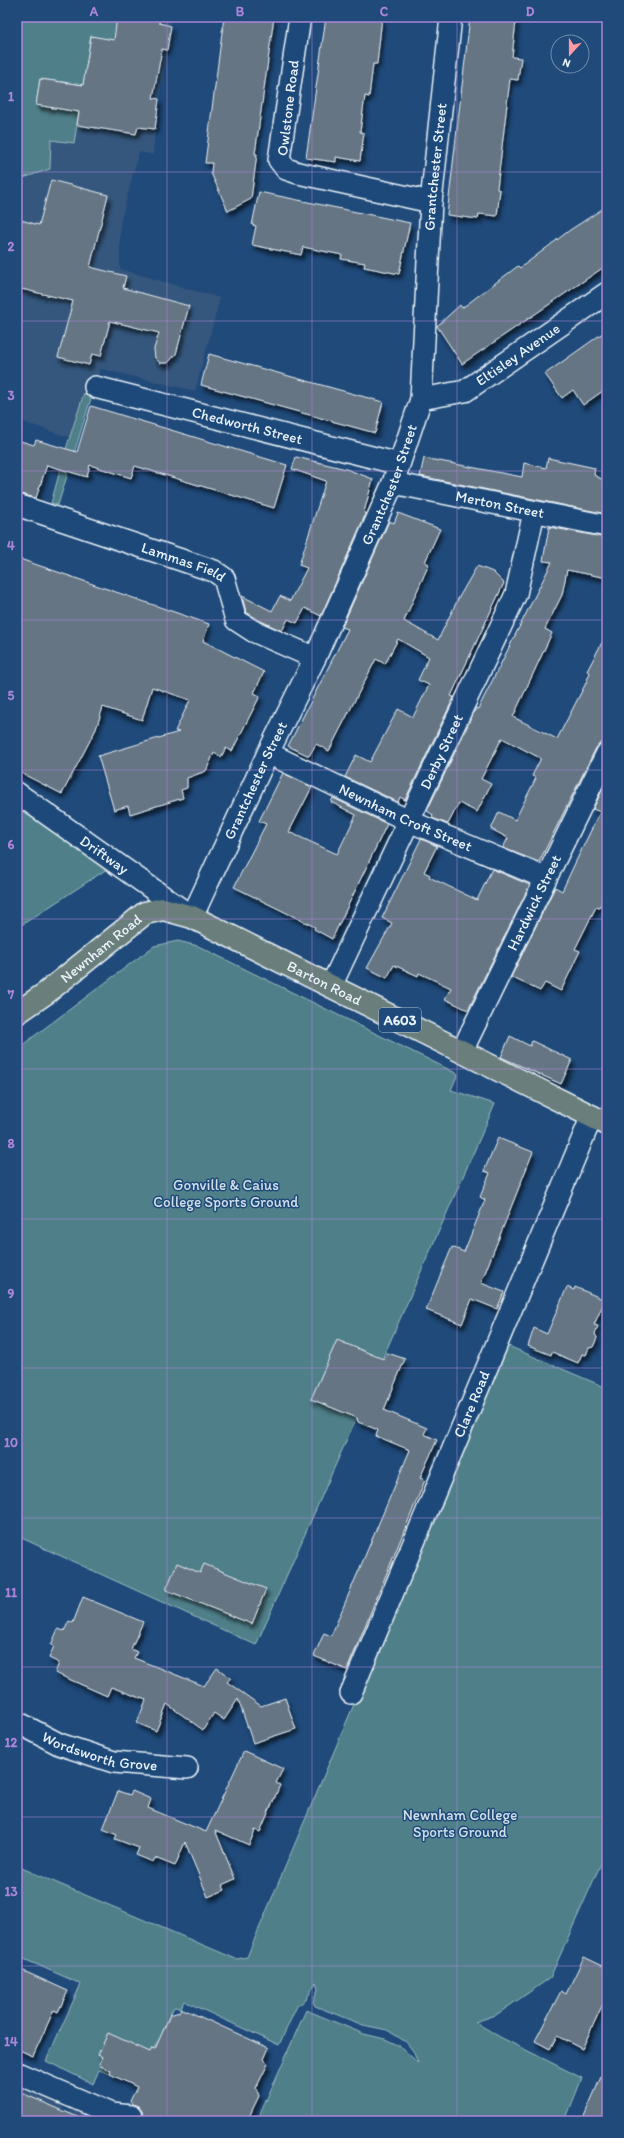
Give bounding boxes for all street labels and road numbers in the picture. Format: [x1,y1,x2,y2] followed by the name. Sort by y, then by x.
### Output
[273,59,303,157] street label: Owlstone Road
[421,102,451,231] street label: Grantchester Street
[472,319,563,390] street label: Eltisley Avenue
[190,403,305,448] street label: Chedworth Street
[358,422,421,548] street label: Grantchester Street
[454,487,546,522] street label: Merton Street
[139,538,229,586] street label: Lammas Field
[416,711,467,792] street label: Derby Street
[220,718,291,842] street label: Grantchester Street
[336,780,475,856] street label: Newnham Croft Street
[76,831,132,878] street label: Driftway
[503,851,565,953] street label: Hardwick Street
[57,910,145,987] street label: Newnham Road
[284,957,366,1010] street label: Barton Road
[379,1008,421,1032] road number: A603
[450,1368,494,1440] street label: Clare Road
[39,1728,158,1775] street label: Wordsworth Grove

